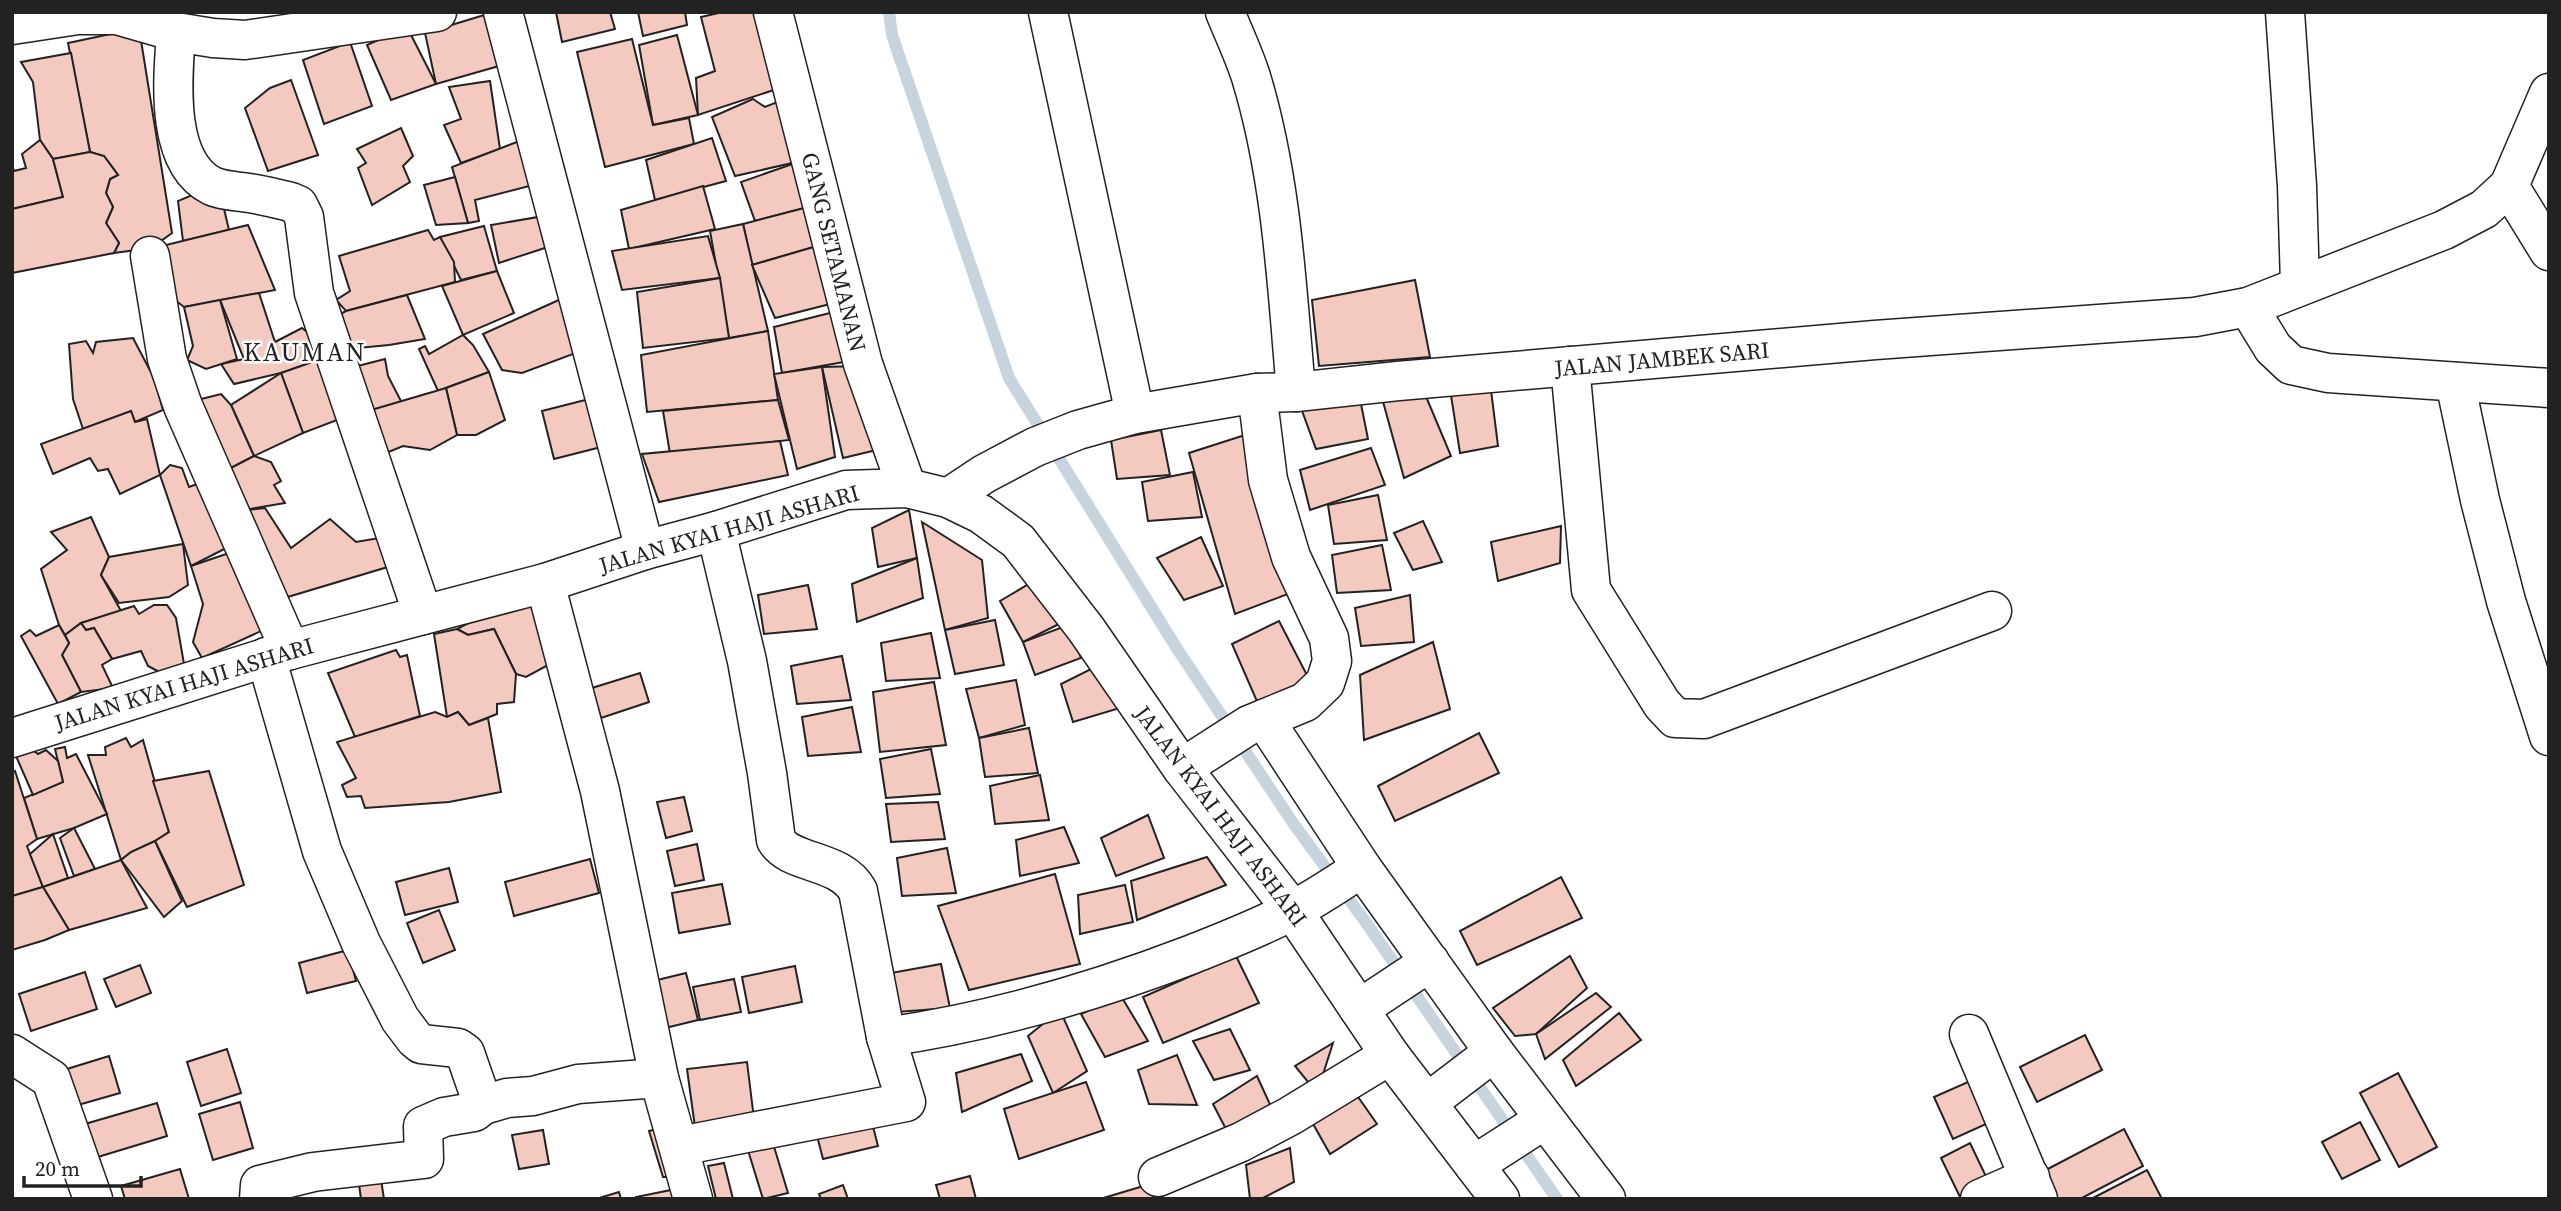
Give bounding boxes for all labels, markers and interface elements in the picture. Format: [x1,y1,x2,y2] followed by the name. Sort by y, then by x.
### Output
[794,149,874,355] street label: GANG SETAMANAN
[243,334,367,370] district label: KAUMAN
[1552,334,1771,384] street label: JALAN JAMBEK SARI
[594,477,863,582] street label: JALAN KYAI HAJI ASHARI
[50,629,317,739] street label: JALAN KYAI HAJI ASHARI
[1127,698,1315,933] street label: JALAN KYAI HAJI ASHARI
[24,1144,142,1188] scale bar
[35,1154,80,1183] text: 20 m

